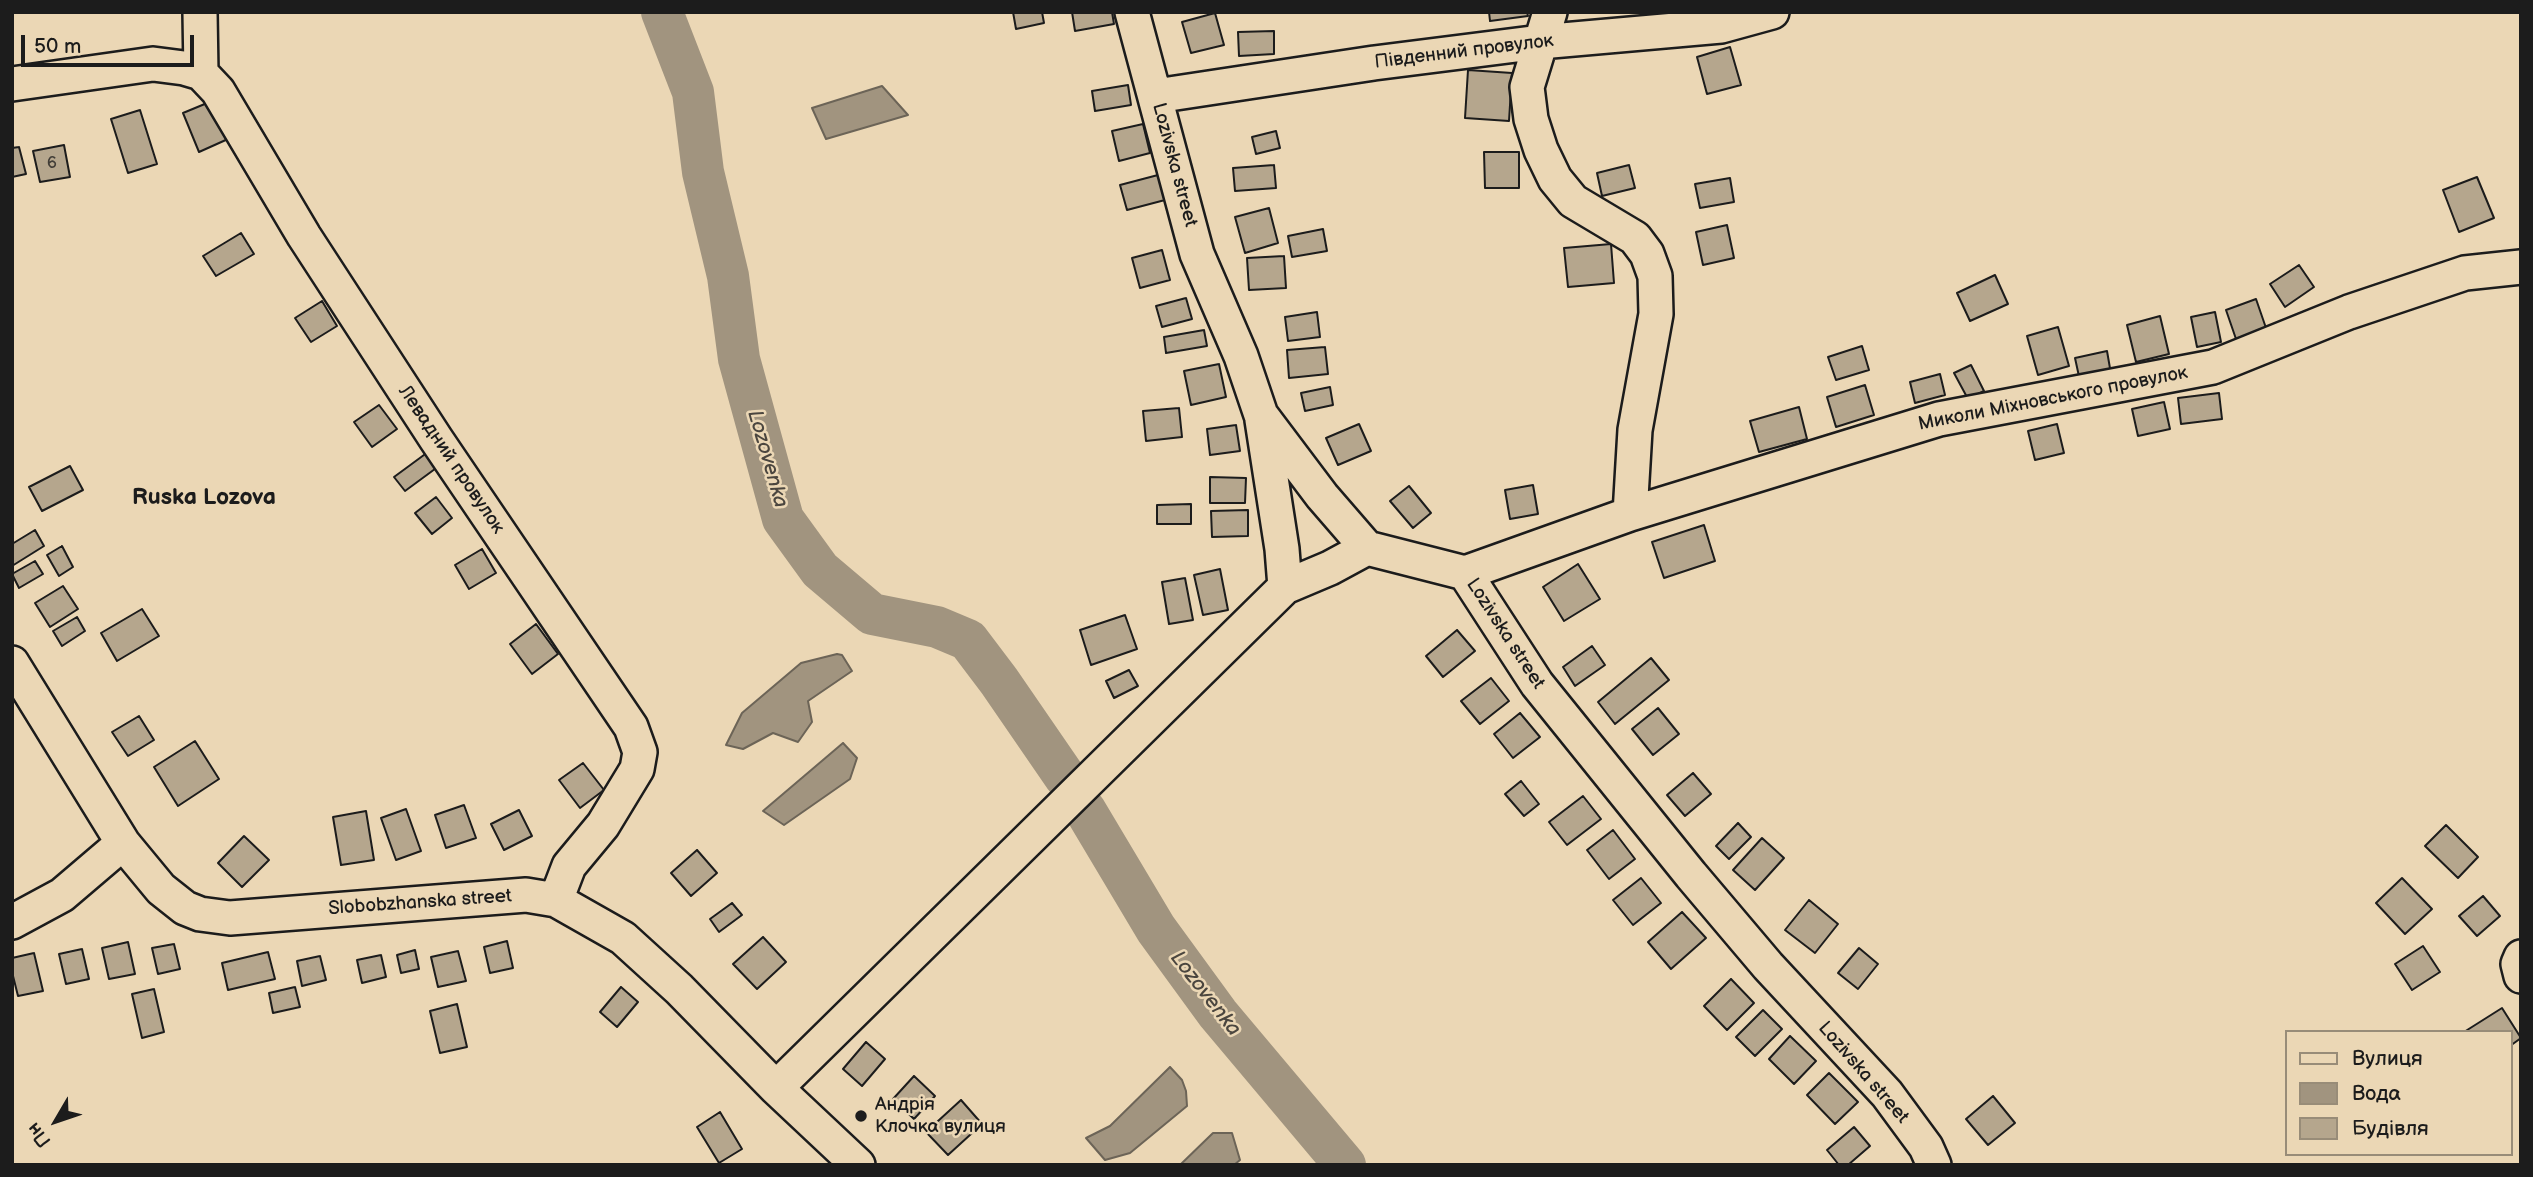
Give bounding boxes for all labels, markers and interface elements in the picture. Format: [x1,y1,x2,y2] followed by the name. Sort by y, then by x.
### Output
[24,21,198,65] scale bar
[1373,30,1555,74] street label: Південний провулок
[34,34,81,59] text: 50 m
[1147,101,1201,229] street label: Lozivska street
[47,154,57,174] house number: 6
[1916,362,2190,436] street label: Миколи Міхновського провулок
[393,382,509,538] street label: Левадний провулок
[741,407,793,511] water label: Lozovenka
[132,484,276,512] district label: Ruska Lozova
[1461,574,1549,694] street label: Lozivska street
[328,885,512,921] street label: Slobobzhanska street
[1164,947,1246,1041] water label: Lozovenka
[1813,1017,1913,1129] street label: Lozivska street
[2284,1030,2512,1156] legend
[2352,1046,2423,1071] text: Вулиця
[2352,1081,2401,1106] text: Вода
[21,1086,91,1156] north arrow
[875,1094,1006,1138] place label: Андрія Клочка вулиця
[853,1108,869,1124] marker: Андрія Клочка вулиця
[2352,1116,2429,1141] text: Будівля
[22,1117,56,1152] text: Пн

